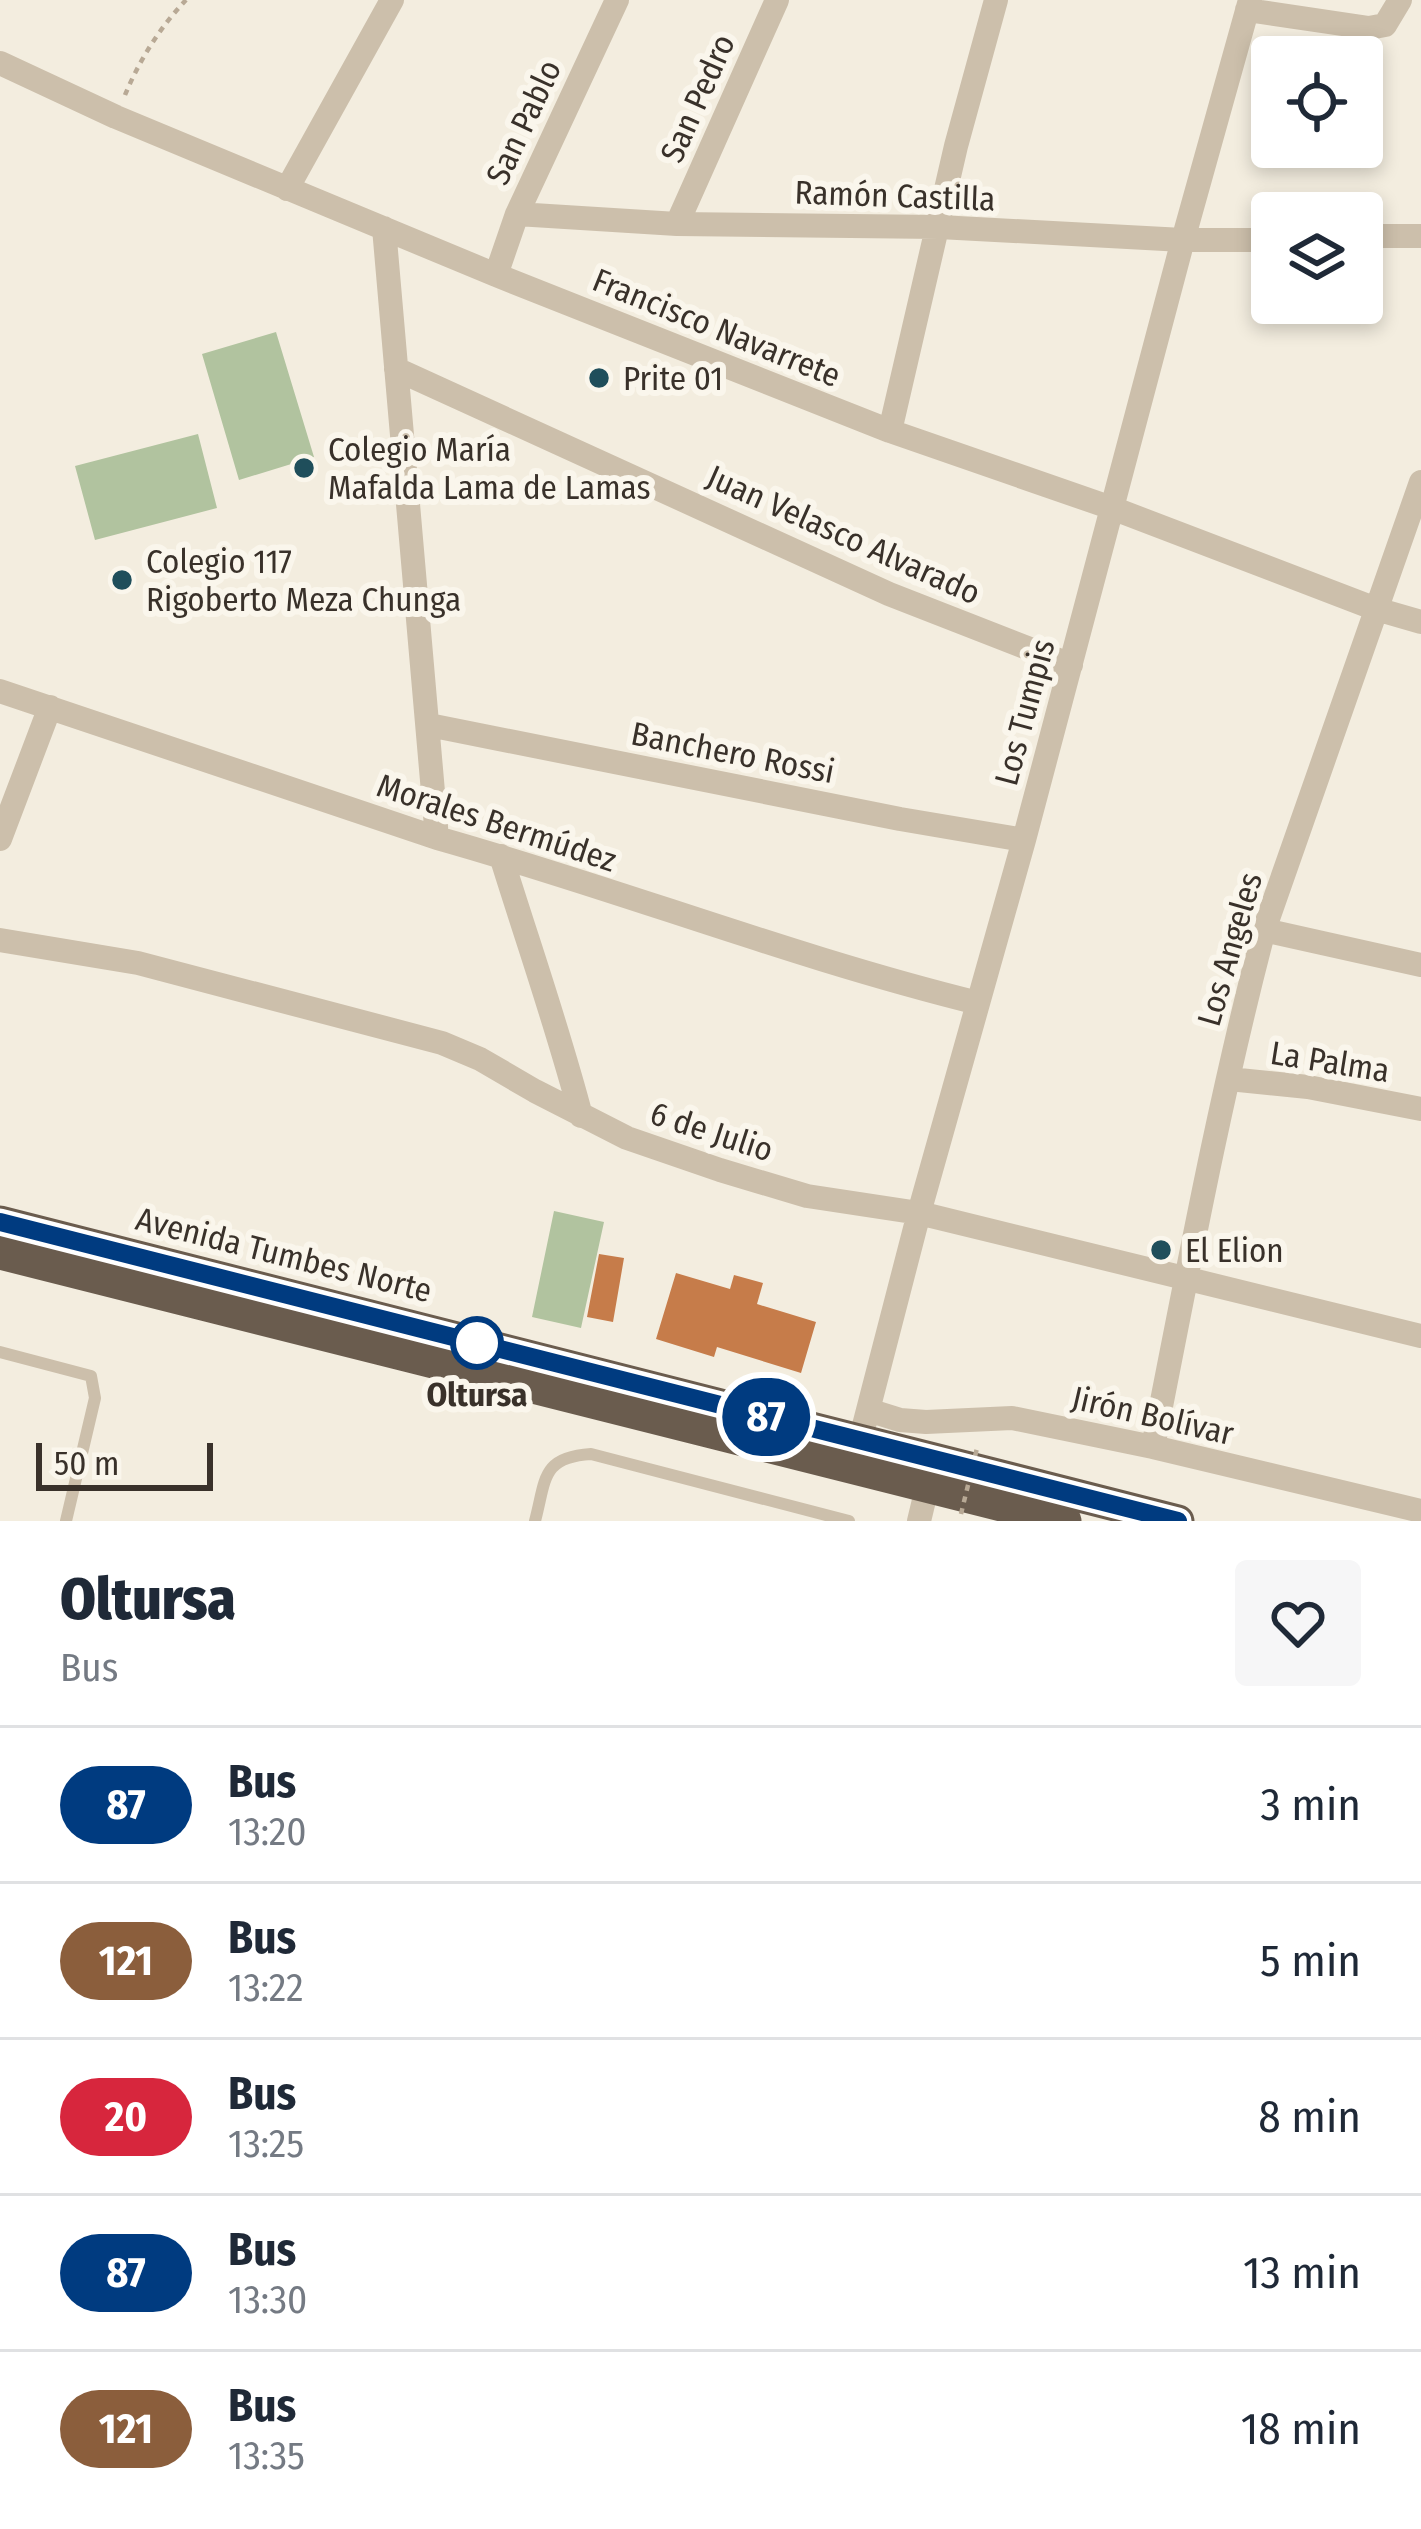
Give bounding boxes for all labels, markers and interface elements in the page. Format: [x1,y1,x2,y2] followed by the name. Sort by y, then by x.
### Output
[652,28,744,169] street label: San Pedro
[1251,36,1383,324] map controls
[1251,36,1383,168] button: locate
[478,54,570,191] street label: San Pablo
[794,173,996,219] street label: Ramón Castilla
[1251,192,1383,324] button: layers
[587,260,846,396] street label: Francisco Navarrete
[623,359,723,399] place label: Prite 01
[586,365,612,391] marker: Prite 01
[328,430,651,508] place label: Colegio María Mafalda Lama de Lamas
[291,455,317,481] marker: Colegio María Mafalda Lama de Lamas
[701,457,986,613] street label: Juan Velasco Alvarado
[146,542,461,620] place label: Colegio 117 Rigoberto Meza Chunga
[109,567,135,593] marker: Colegio 117 Rigoberto Meza Chunga
[986,635,1064,790] street label: Los Tumpis
[628,714,838,792] street label: Banchero Rossi
[372,765,621,880] street label: Morales Bermúdez
[1189,868,1271,1031] street label: Los Angeles
[1267,1033,1392,1091] street label: La Palma
[645,1093,778,1171] street label: 6 de Julio
[132,1199,436,1311] street label: Avenida Tumbes Norte
[1185,1231,1284,1271] place label: El Elion
[1148,1237,1174,1263] marker: El Elion
[452,1318,502,1368] marker: Oltursa
[427,1375,527,1415] place label: Oltursa
[712,1378,820,1456] line badge: 87
[1068,1378,1238,1454] street label: Jirón Bolívar
[746,1392,786,1442] text: 87
[36,1437,213,1490] scale bar
[54,1444,119,1484] text: 50 m
[1235,1560,1361,1686] button: heart
[60,1566,236,1634] text: Oltursa
[60,1645,118,1691] text: Bus
[228,1755,296,1809] text: Bus
[1260,1778,1361,1832] text: 3 min
[106,1780,146,1830] text: 87
[228,1809,307,1855] text: 13:20
[228,1911,296,1965] text: Bus
[1260,1934,1361,1988] text: 5 min
[99,1936,153,1986] text: 121
[228,1965,303,2011] text: 13:22
[228,2067,296,2121] text: Bus
[1258,2090,1361,2144] text: 8 min
[105,2092,147,2142] text: 20
[228,2121,304,2167] text: 13:25
[228,2223,296,2277] text: Bus
[1243,2246,1361,2300] text: 13 min
[106,2248,146,2298] text: 87
[228,2277,307,2323] text: 13:30
[228,2379,296,2433] text: Bus
[1241,2402,1361,2456] text: 18 min
[99,2404,153,2454] text: 121
[228,2433,305,2479] text: 13:35

